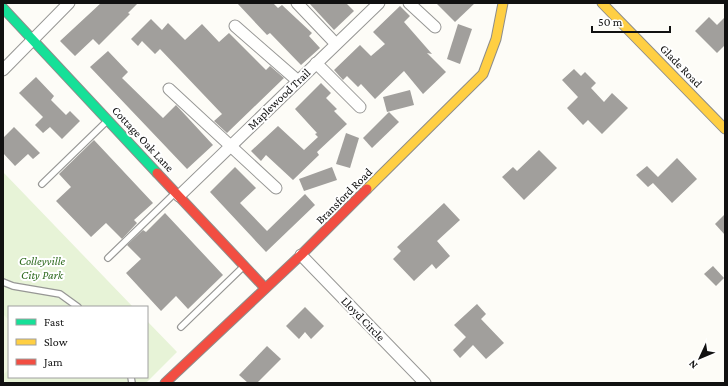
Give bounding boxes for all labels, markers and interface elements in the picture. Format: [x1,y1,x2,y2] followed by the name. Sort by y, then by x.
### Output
[592,8,670,34] scale bar
[598,15,623,29] text: 50 m
[657,42,705,91] street label: Glade Road
[245,66,313,132] street label: Maplewood Trail
[109,103,177,175] street label: Cottage Oak Lane
[313,165,375,227] street label: Bransford Road
[19,254,66,282] park label: Colleyville City Park
[338,294,388,344] street label: Lloyd Circle
[8,306,148,378] legend
[44,315,65,329] text: Fast
[44,335,68,349] text: Slow
[680,338,720,378] north arrow
[43,355,63,369] text: Jam
[686,358,700,372] text: N

